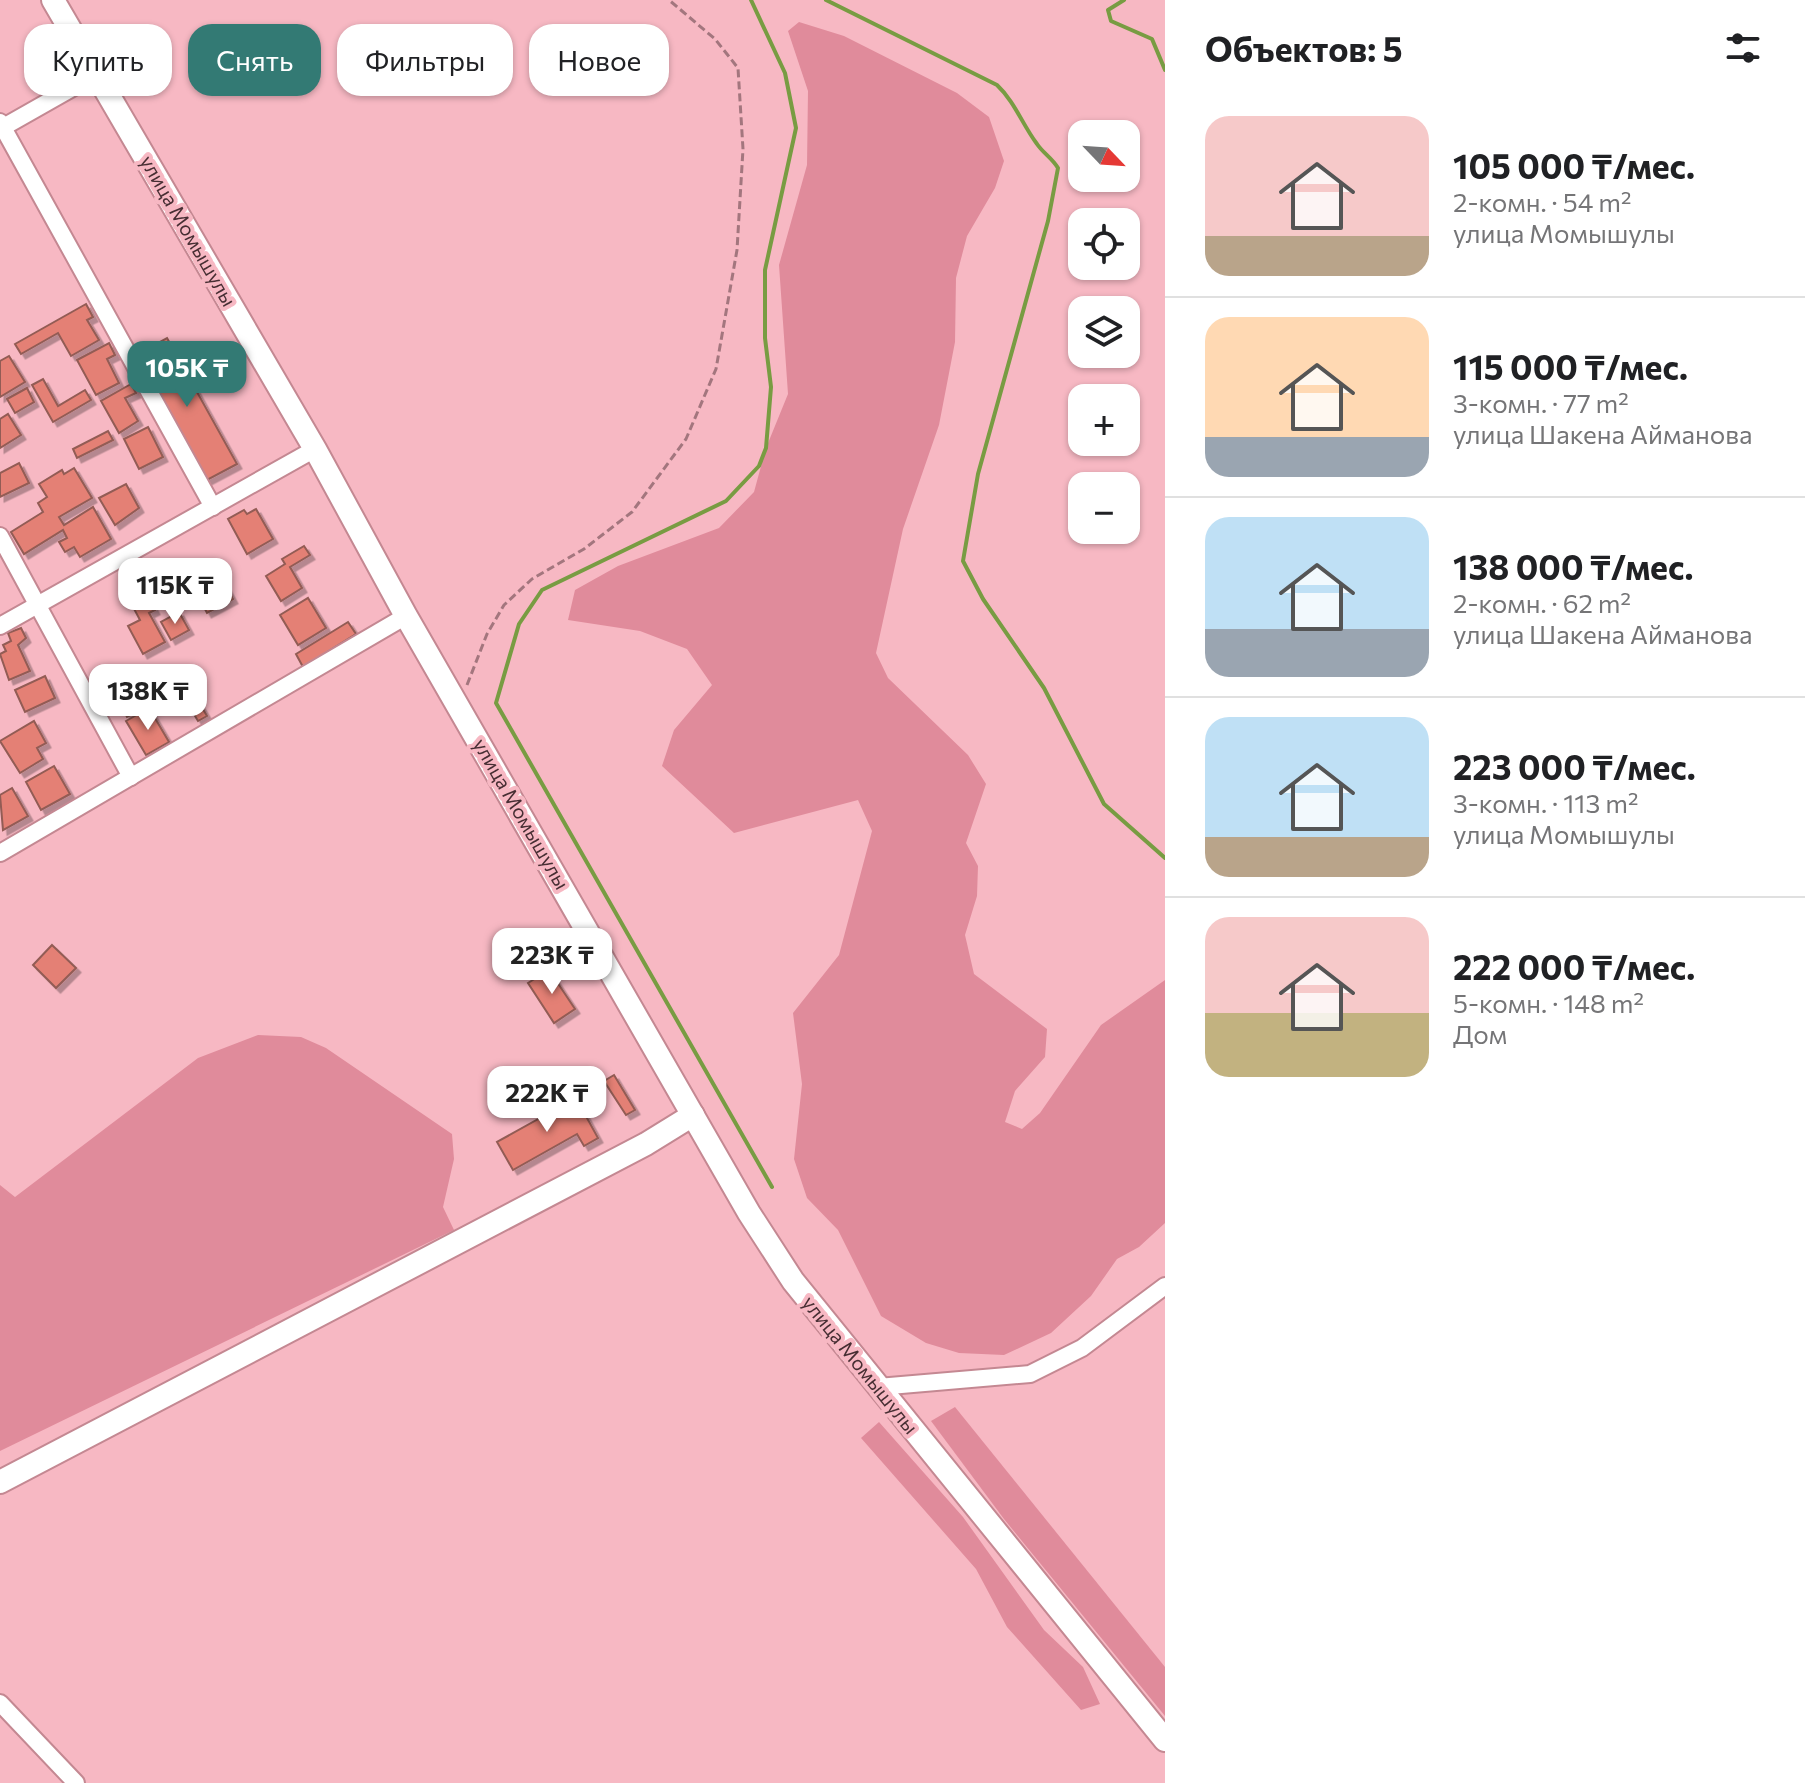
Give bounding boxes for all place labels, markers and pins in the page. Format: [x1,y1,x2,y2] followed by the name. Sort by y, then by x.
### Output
[122,341,252,409] pin: 105K ₸
[110,558,240,626] pin: 115K ₸
[83,664,213,732] pin: 138K ₸
[487,928,617,996] pin: 223K ₸
[482,1066,612,1134] pin: 222K ₸

